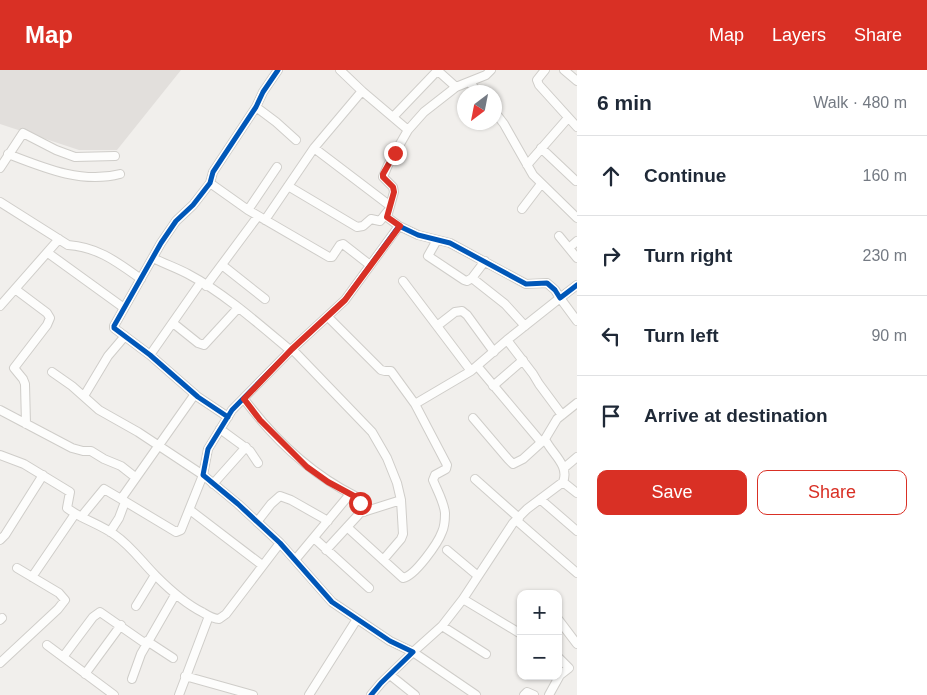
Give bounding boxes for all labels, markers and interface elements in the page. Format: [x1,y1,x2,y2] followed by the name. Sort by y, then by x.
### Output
[25,21,73,48] text: Map
[709,25,744,45] text: Map
[772,25,826,45] text: Layers
[854,25,902,45] text: Share
[457,85,502,130] north arrow
[597,91,652,114] text: 6 min
[813,94,907,111] text: Walk · 480 m
[384,142,407,165] route end
[597,162,625,190] icon: ahead
[644,165,726,186] text: Continue
[863,167,907,184] text: 160 m
[597,242,625,270] icon: right
[644,245,732,266] text: Turn right
[863,247,907,264] text: 230 m
[597,322,625,350] icon: left
[644,325,719,346] text: Turn left
[871,327,907,344] text: 90 m
[597,402,625,430] icon: arrive
[644,405,828,426] text: Arrive at destination
[597,470,747,515] button: Save
[757,470,907,515] button: Share
[349,492,372,515] route start
[517,590,562,680] map controls
[517,590,562,635] button: +
[517,635,562,680] button: −

